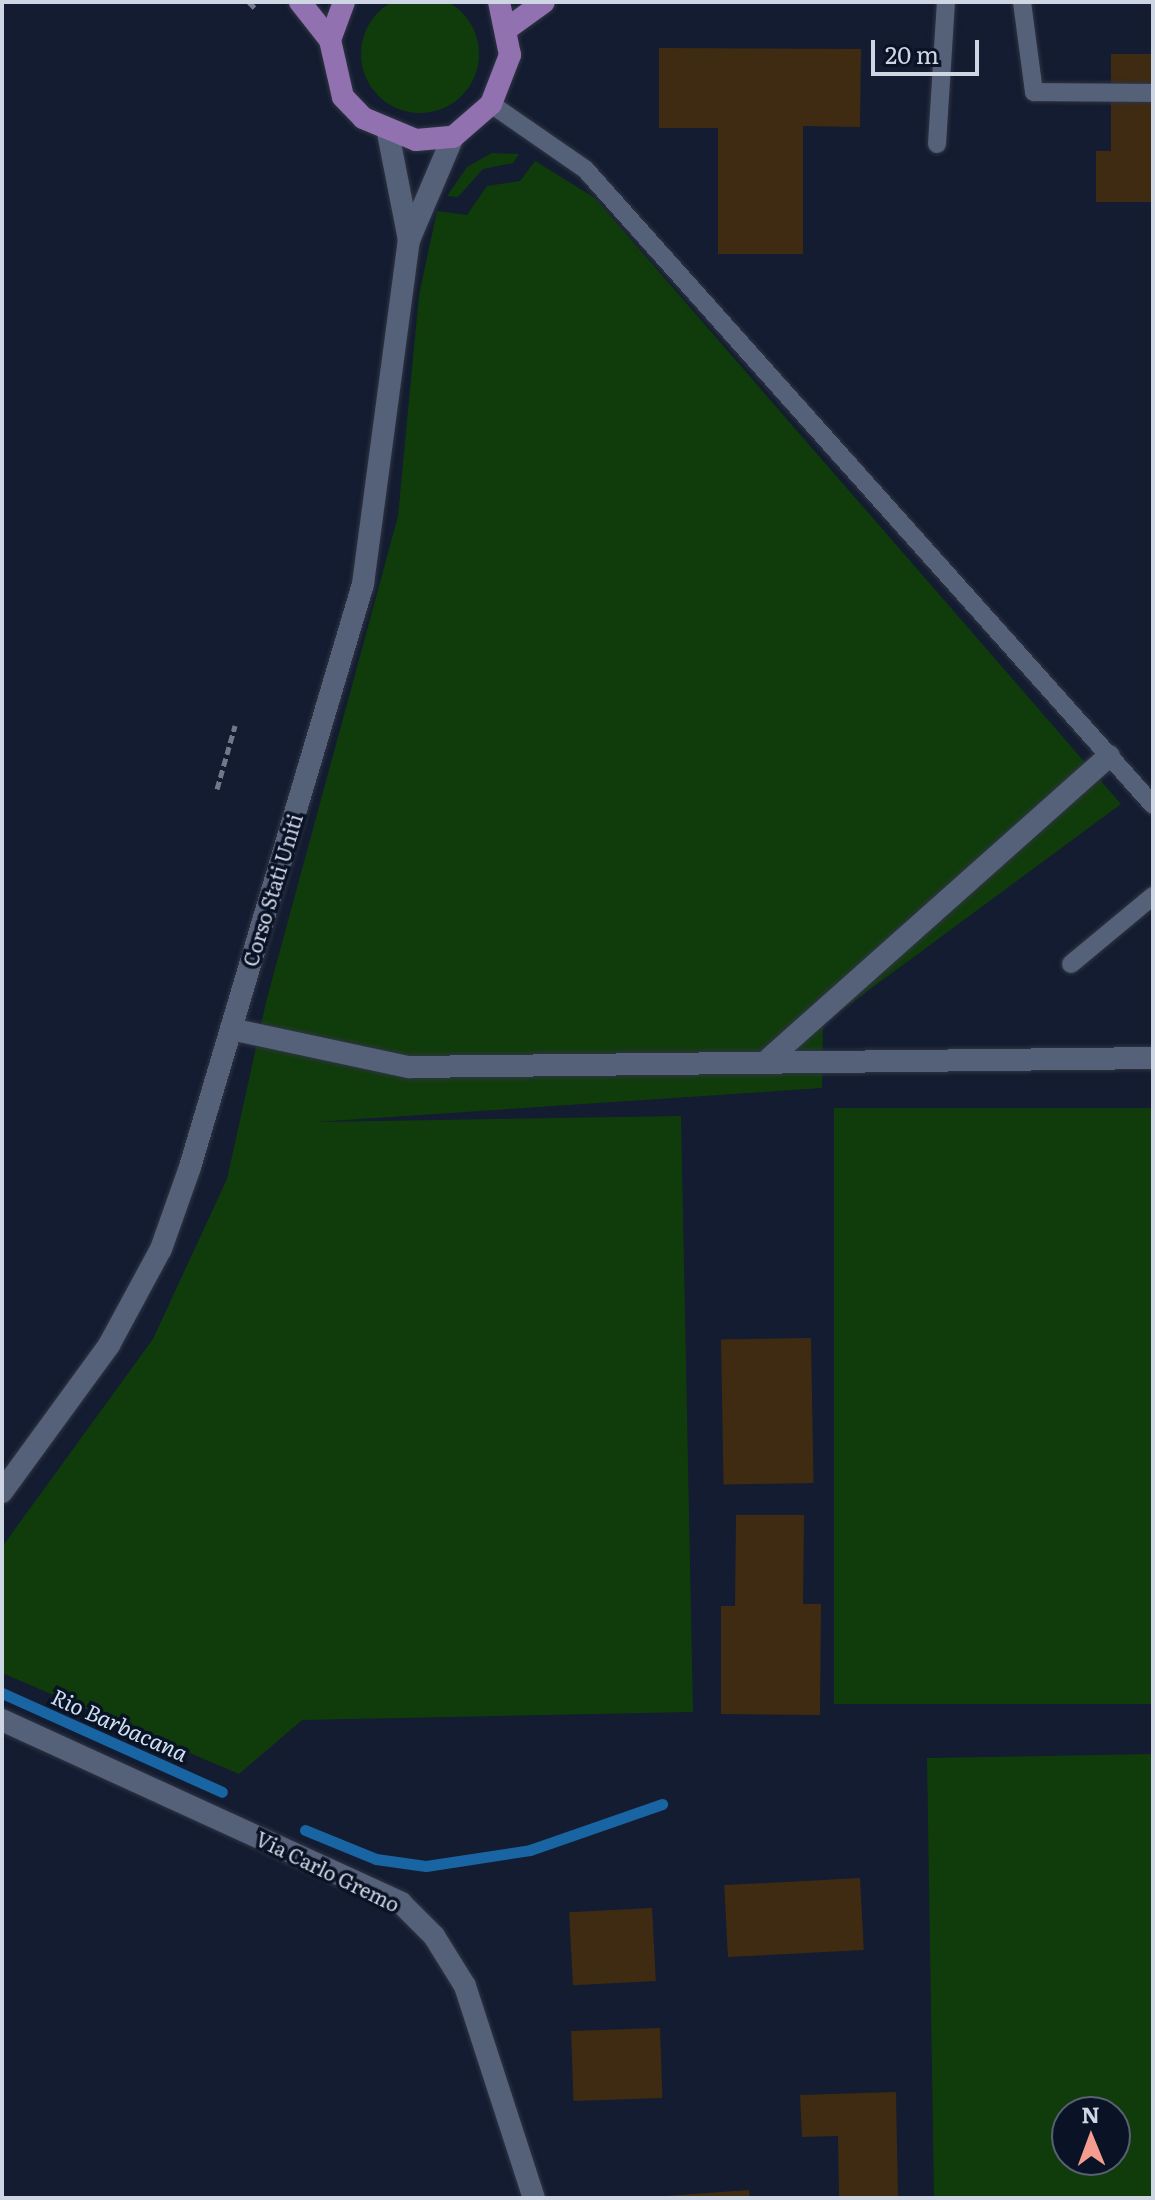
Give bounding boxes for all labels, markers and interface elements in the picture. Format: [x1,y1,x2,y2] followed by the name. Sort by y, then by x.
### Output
[875,24,983,74] scale bar
[885,36,939,71] text: 20 m
[237,811,307,969] street label: Corso Stati Uniti
[48,1682,192,1766] water label: Rio Barbacana
[252,1826,404,1916] street label: Via Carlo Gremo
[1051,2096,1131,2176] north arrow
[1081,2097,1100,2130] text: N

